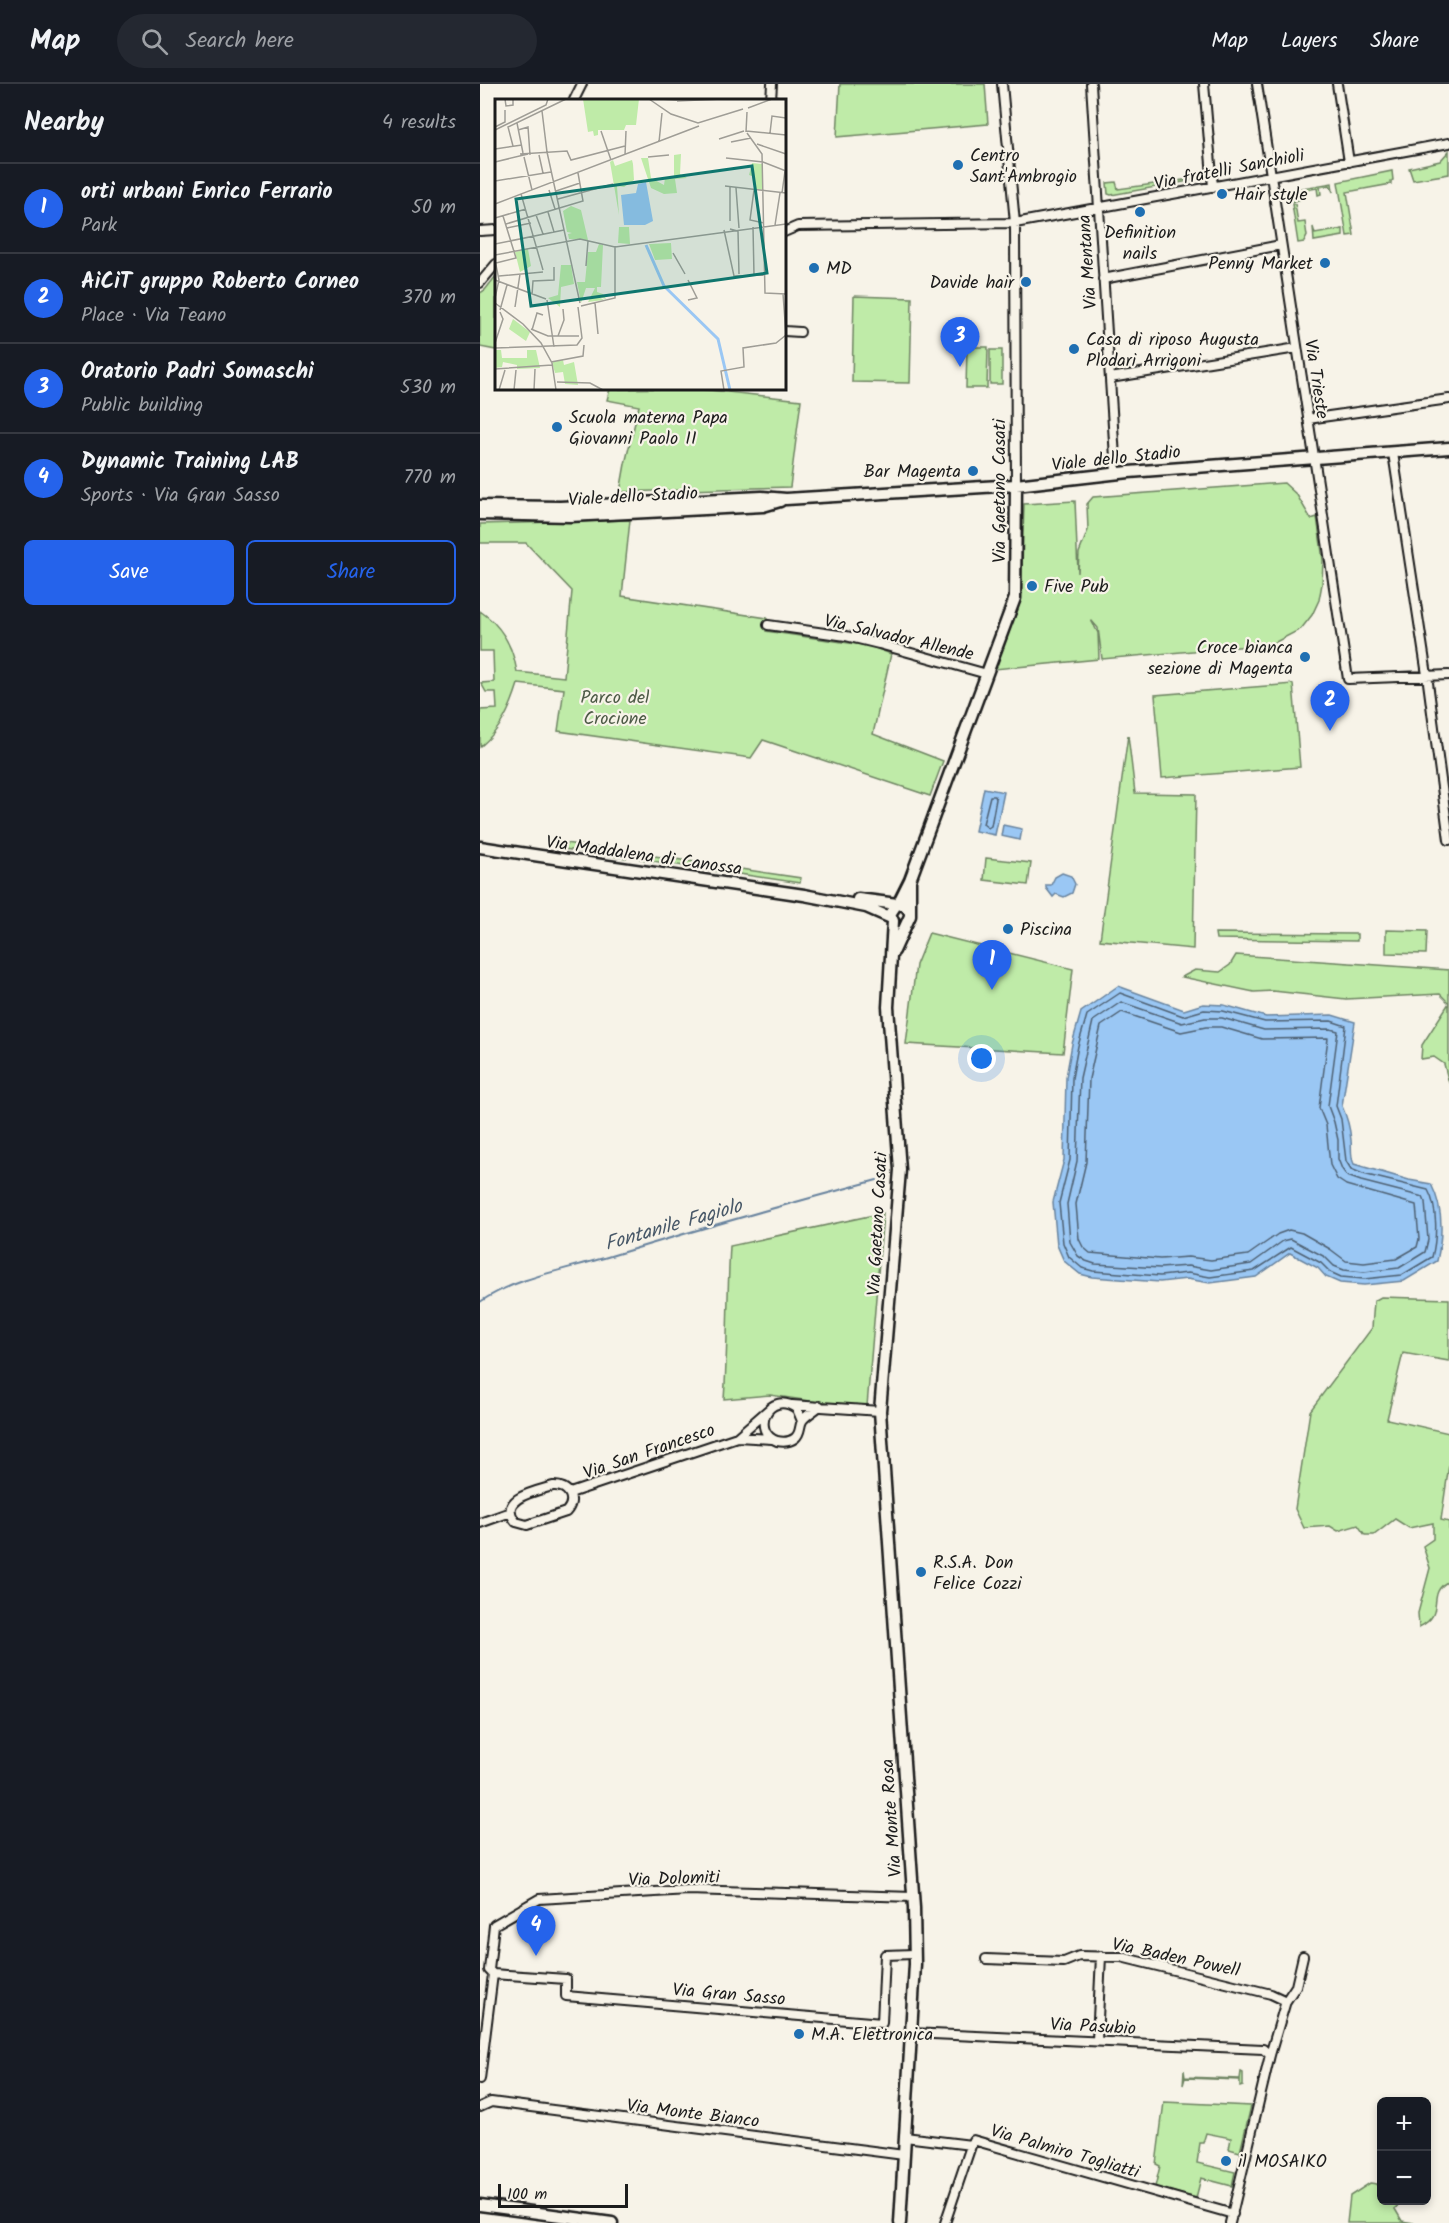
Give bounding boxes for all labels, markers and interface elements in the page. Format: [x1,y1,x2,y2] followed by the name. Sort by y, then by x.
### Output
[117,14,537,68] search box
[30,19,81,64] text: Map
[186,24,294,59] text: Search here
[138,25,171,58] icon: search
[1211,25,1248,58] text: Map
[1281,25,1337,58] text: Layers
[1370,25,1419,58] text: Share
[495,99,786,390] inset map
[24,102,104,144] text: Nearby
[382,107,456,139] text: 4 results
[970,142,1077,192] place label: Centro Sant'Ambrogio
[1152,142,1308,199] street label: Via fratelli Sanchioli
[951,158,965,172] marker: Centro Sant'Ambrogio
[81,175,333,210] text: orti urbani Enrico Ferrario
[1234,181,1308,210] place label: Hair style
[1215,187,1229,201] marker: Hair style
[40,192,47,224] text: 1
[411,192,456,224] text: 50 m
[1133,205,1147,219] marker: Definition nails
[81,210,117,242] text: Park
[1071,214,1106,310] street label: Via Mentana
[1104,219,1176,269] place label: Definition nails
[1208,250,1314,279] place label: Penny Market
[826,255,852,284] place label: MD
[1318,256,1332,270] marker: Penny Market
[807,261,821,275] marker: MD
[81,265,359,300] text: AiCiT gruppo Roberto Corneo
[929,269,1015,298] place label: Davide hair
[1019,275,1033,289] marker: Davide hair
[38,282,49,314] text: 2
[401,282,456,314] text: 370 m
[81,300,226,332] text: Place · Via Teano
[940,318,980,367] pin: 3
[1086,326,1259,376] place label: Casa di riposo Augusta Plodari Arrigoni
[1295,337,1336,421] street label: Via Trieste
[1067,342,1081,356] marker: Casa di riposo Augusta Plodari Arrigoni
[81,355,314,390] text: Oratorio Padri Somaschi
[38,372,49,404] text: 3
[400,372,456,404] text: 530 m
[81,390,203,422] text: Public building
[569,404,728,454] place label: Scuola materna Papa Giovanni Paolo II
[986,418,1015,563] street label: Via Gaetano Casati
[550,420,564,434] marker: Scuola materna Papa Giovanni Paolo II
[1050,438,1182,481] street label: Viale dello Stadio
[81,445,299,480] text: Dynamic Training LAB
[864,458,961,487] place label: Bar Magenta
[38,462,49,494] text: 4
[404,462,456,494] text: 770 m
[966,464,980,478] marker: Bar Magenta
[81,480,280,512] text: Sports · Via Gran Sasso
[568,480,699,515] street label: Viale dello Stadio
[24,540,234,605] button: Save
[246,540,456,605] button: Share
[1044,573,1109,602] place label: Five Pub
[1025,579,1039,593] marker: Five Pub
[821,607,976,670] street label: Via Salvador Allende
[1147,634,1293,684] place label: Croce bianca sezione di Magenta
[1298,650,1312,664] marker: Croce bianca sezione di Magenta
[1310,682,1350,731] pin: 2
[580,684,650,734] park label: Parco del Crocione
[544,828,744,885] street label: Via Maddalena di Canossa
[1020,916,1072,945] place label: Piscina
[1001,922,1015,936] marker: Piscina
[972,940,1012,990] pin: 1
[967,1044,996,1073] your location
[860,1151,897,1297] street label: Via Gaetano Casati
[601,1190,748,1261] water label: Fontanile Fagiolo
[580,1416,719,1489] street label: Via San Francesco
[933,1549,1022,1599] place label: R.S.A. Don Felice Cozzi
[914,1565,928,1579] marker: R.S.A. Don Felice Cozzi
[874,1758,911,1878] street label: Via Monte Rosa
[628,1863,721,1896] street label: Via Dolomiti
[516,1906,556,1956] pin: 4
[1109,1931,1243,1986] street label: Via Baden Powell
[671,1976,787,2015] street label: Via Gran Sasso
[1049,2011,1137,2044] street label: Via Pasubio
[811,2021,933,2050] place label: M.A. Elettronica
[792,2027,806,2041] marker: M.A. Elettronica
[625,2092,761,2137] street label: Via Monte Bianco
[1377,2097,1431,2205] map controls
[1377,2097,1431,2151] button: +
[987,2117,1143,2188] street label: Via Palmiro Togliatti
[1238,2148,1327,2177] place label: il MOSAIKO
[1377,2151,1431,2205] button: −
[1219,2154,1233,2168] marker: il MOSAIKO
[498,2181,628,2208] scale bar
[507,2182,547,2207] text: 100 m

